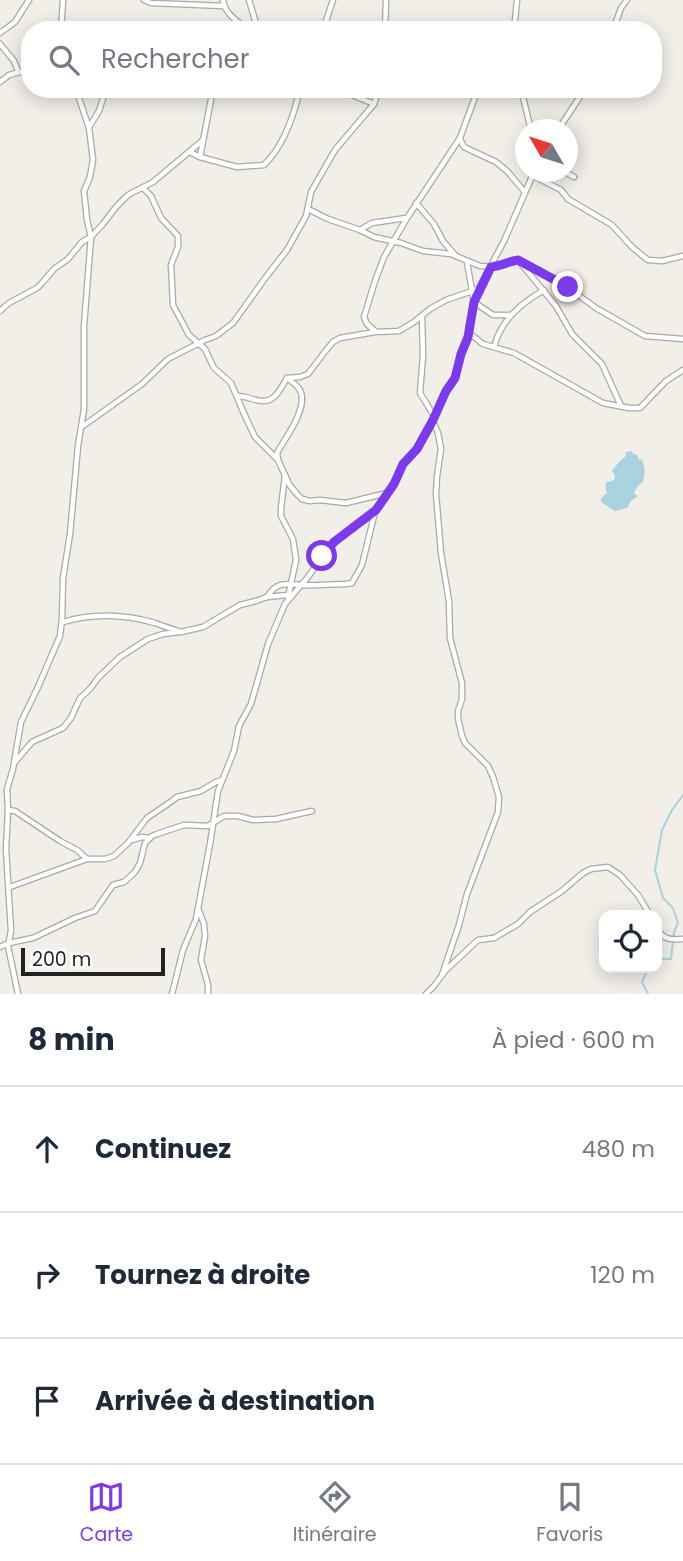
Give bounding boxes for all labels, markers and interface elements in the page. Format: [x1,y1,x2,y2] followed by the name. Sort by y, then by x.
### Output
[21,21,662,98] search box
[45,41,83,79] icon: search
[101,41,249,77] text: Rechercher
[515,119,578,182] north arrow
[552,271,583,302] route end
[306,540,337,571] route start
[599,910,662,973] map controls
[599,910,662,973] button: locate
[21,945,164,977] scale bar
[32,946,91,973] text: 200 m
[28,1018,115,1061] text: 8 min
[492,1024,655,1056] text: À pied · 600 m
[28,1130,66,1168] icon: ahead
[95,1131,231,1167] text: Continuez
[582,1133,655,1165] text: 480 m
[28,1256,66,1294] icon: right
[95,1257,310,1293] text: Tournez à droite
[590,1259,655,1291] text: 120 m
[28,1382,66,1420] icon: arrive
[95,1383,375,1419] text: Arrivée à destination
[80,1478,133,1549] tab: Carte
[293,1478,377,1549] tab: Itinéraire
[536,1478,603,1549] tab: Favoris

